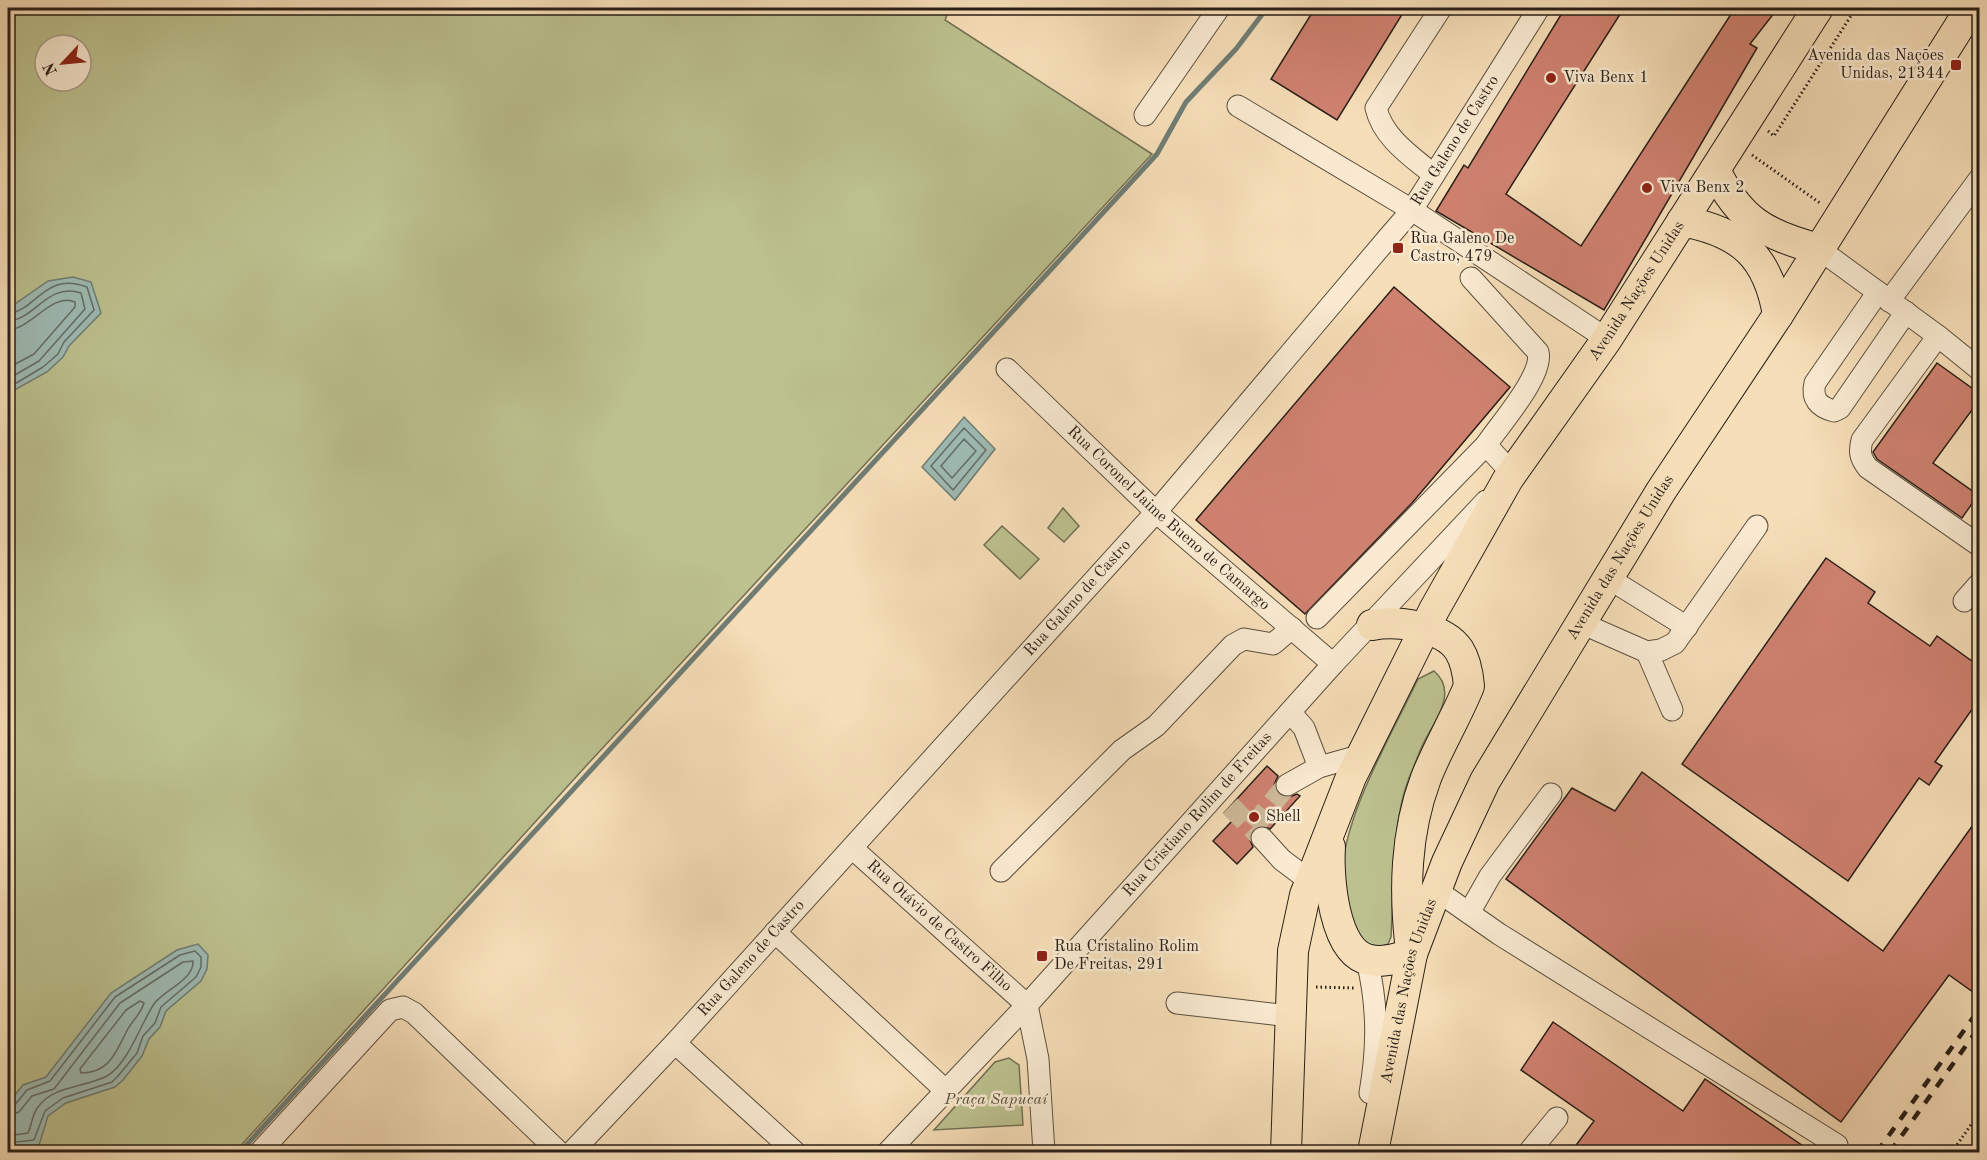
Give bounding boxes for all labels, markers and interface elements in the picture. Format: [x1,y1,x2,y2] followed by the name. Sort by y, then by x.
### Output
[33,33,93,93] north arrow
[1807,48,1944,82] place label: Avenida das Nações Unidas, 21344
[1949,58,1963,72] marker: Avenida das Nações Unidas, 21344
[41,59,61,78] text: N
[1563,70,1648,86] place label: Viva Benx 1
[1544,71,1558,85] marker: Viva Benx 1
[1409,73,1502,209] street label: Rua Galeno de Castro
[1659,180,1744,196] place label: Viva Benx 2
[1640,181,1654,195] marker: Viva Benx 2
[1586,218,1688,364] street label: Avenida Nações Unidas
[1410,231,1514,265] place label: Rua Galeno De Castro, 479
[1391,241,1405,255] marker: Rua Galeno De Castro, 479
[1064,423,1273,614] street label: Rua Coronel Jaime Bueno de Camargo
[1564,472,1677,643] street label: Avenida das Nações Unidas
[1021,537,1134,659] street label: Rua Galeno de Castro
[1120,729,1276,900] street label: Rua Cristiano Rolim de Freitas
[1266,809,1301,825] place label: Shell
[1247,810,1261,824] marker: Shell
[864,857,1015,995] street label: Rua Otávio de Castro Filho
[695,897,808,1020] street label: Rua Galeno de Castro
[1379,897,1440,1085] street label: Avenida das Nações Unidas
[1054,939,1199,973] place label: Rua Cristalino Rolim De Freitas, 291
[1035,949,1049,963] marker: Rua Cristalino Rolim De Freitas, 291
[944,1092,1049,1108] park label: Praça Sapucaí

